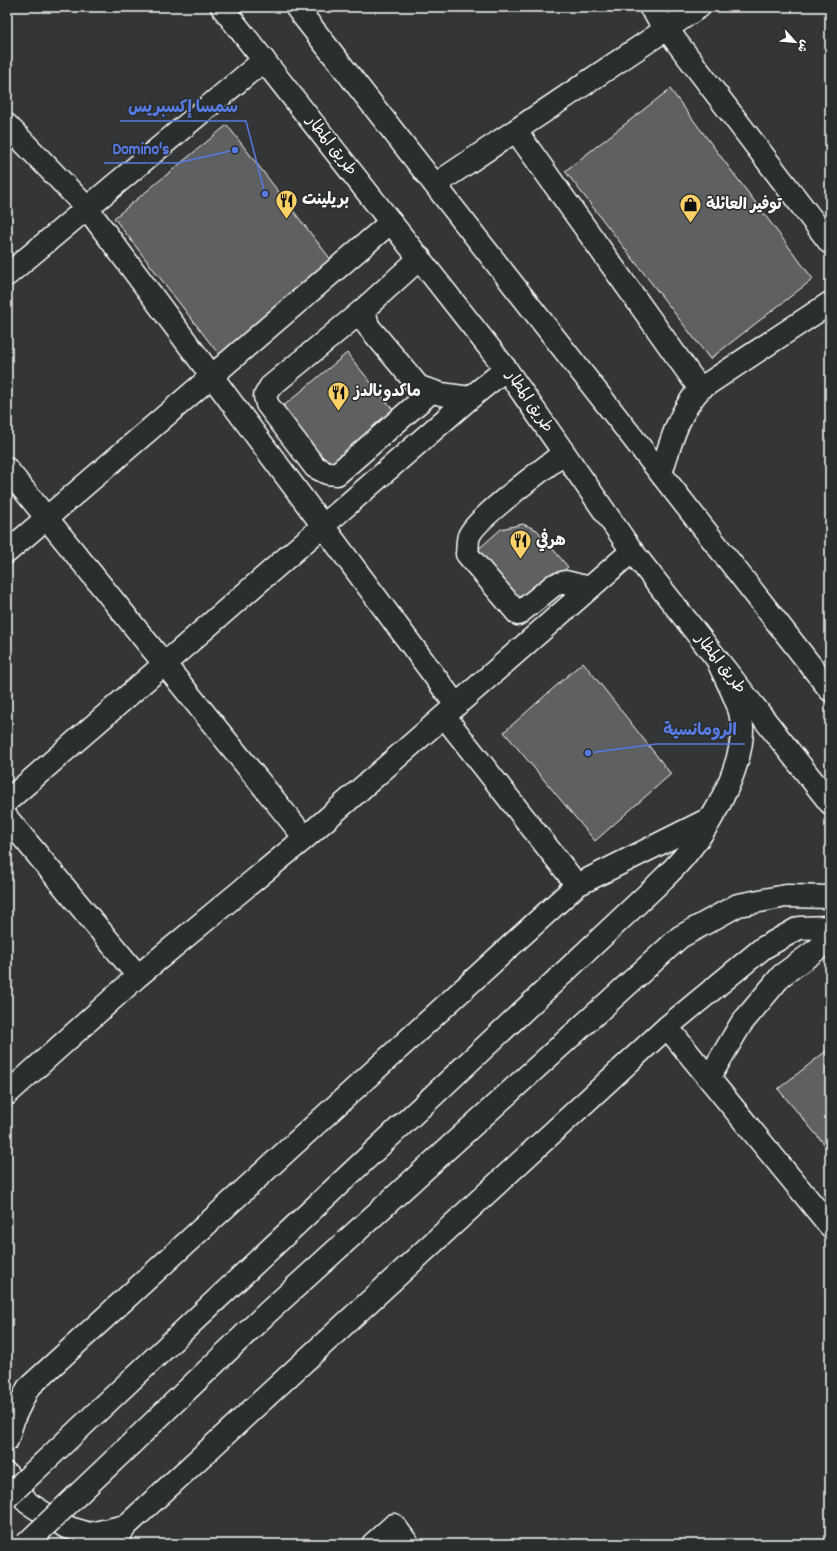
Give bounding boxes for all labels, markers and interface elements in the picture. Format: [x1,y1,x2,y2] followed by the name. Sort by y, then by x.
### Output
[775,22,815,62] north arrow
[792,37,812,55] text: ش
[120,92,246,121] callout: سمسا إكسبريس
[128,97,238,121] text: سمسا إكسبريس
[299,109,362,181] street label: طريق المطار
[104,134,177,163] callout: Domino's
[112,139,170,163] text: Domino's
[274,187,300,220] restaurant icon: بريلينت
[302,189,349,212] place label: بريلينت
[677,192,703,225] shop icon: توفير العائلة
[706,194,783,217] place label: توفير العائلة
[499,365,558,438] street label: طريق المطار
[326,379,352,412] restaurant icon: ماكدونالدز
[352,381,421,404] place label: ماكدونالدز
[508,528,534,561] restaurant icon: هرفي
[536,528,566,553] place label: هرفي
[688,627,751,699] street label: طريق المطار
[656,715,745,744] callout: الرومانسية
[663,720,737,744] text: الرومانسية

